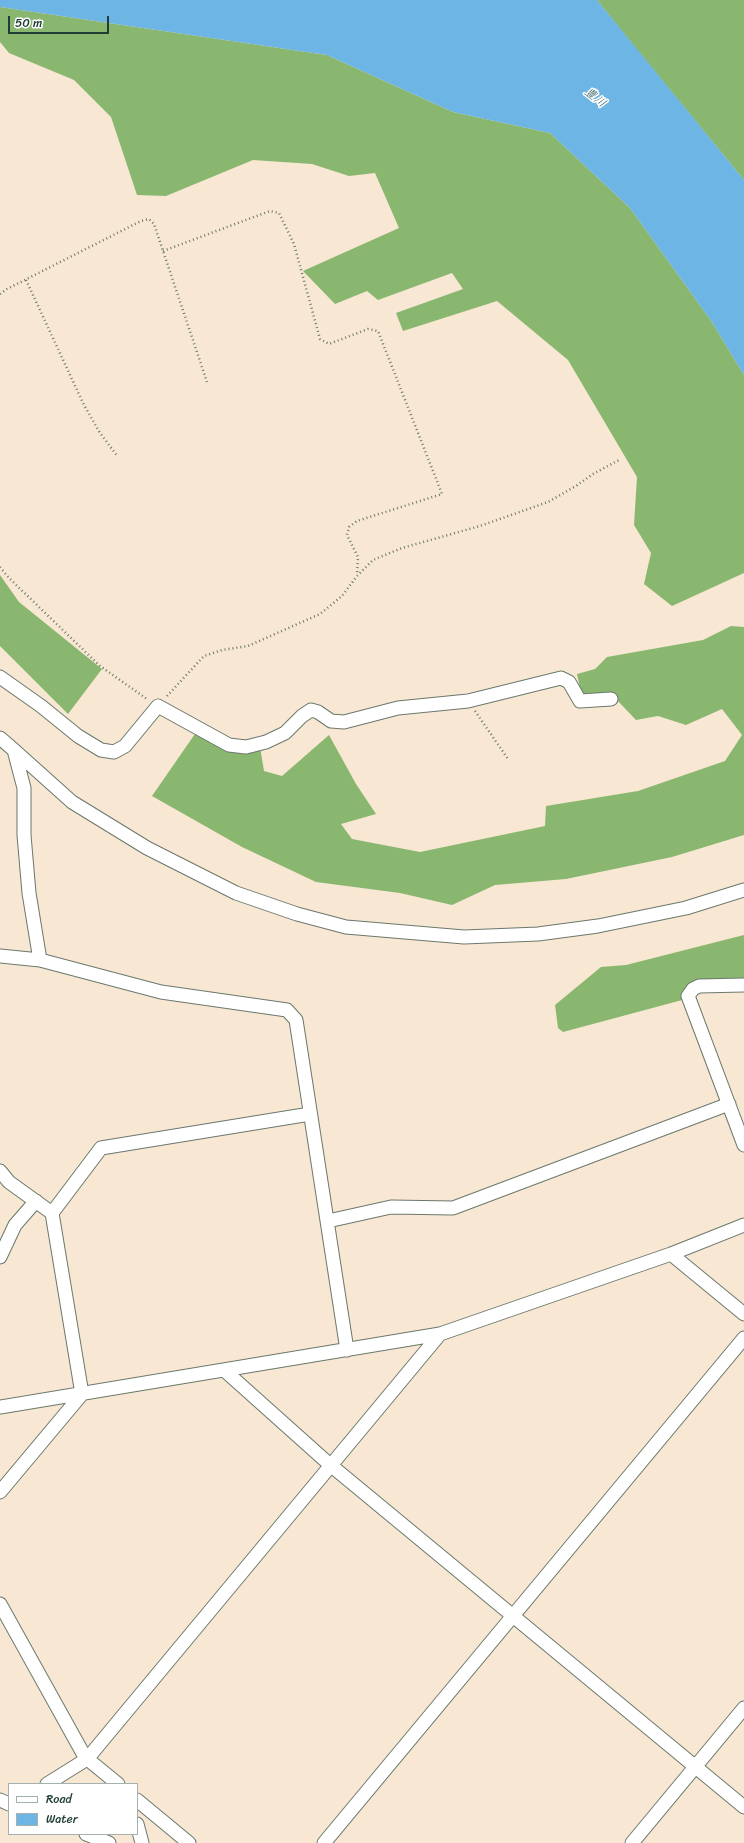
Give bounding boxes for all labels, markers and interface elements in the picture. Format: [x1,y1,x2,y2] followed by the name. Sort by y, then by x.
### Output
[10,8,111,34] scale bar
[15,12,42,34] text: 50 m
[581,85,609,111] water label: 豊川
[8,1783,138,1835] legend
[46,1788,72,1810] text: Road
[46,1808,78,1830] text: Water

